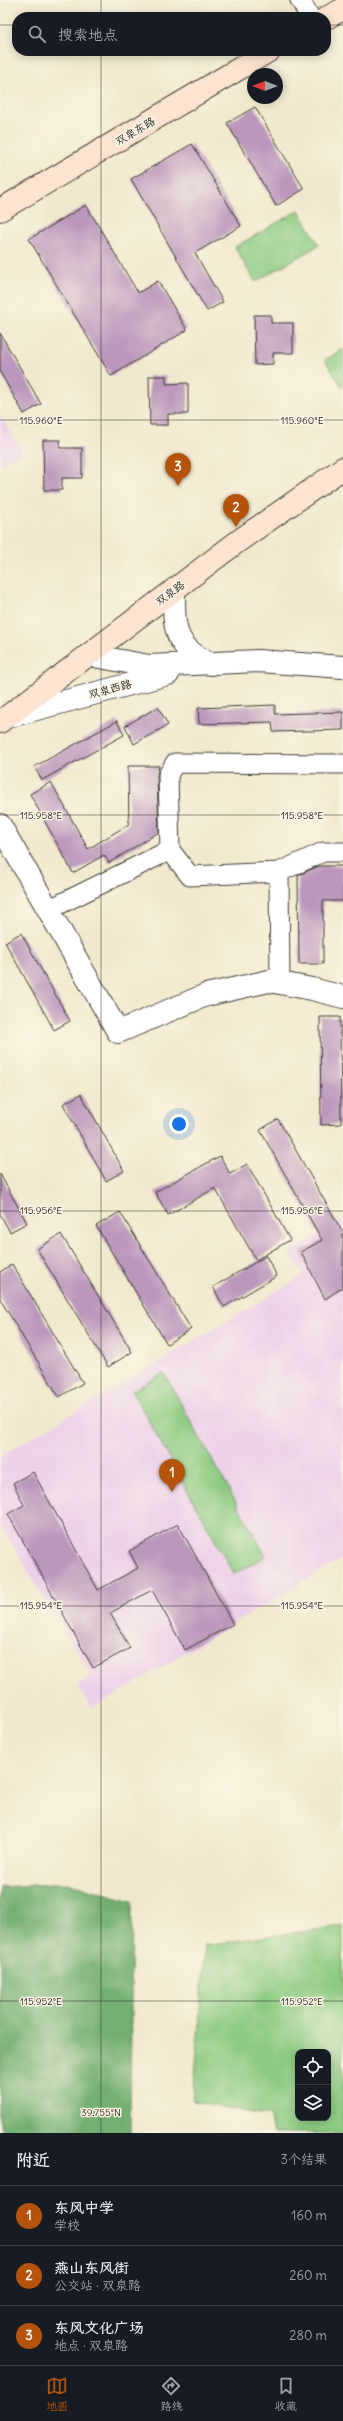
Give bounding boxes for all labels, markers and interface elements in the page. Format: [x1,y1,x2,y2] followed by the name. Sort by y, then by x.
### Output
[12,12,331,56] search box
[26,23,48,45] icon: search
[58,25,118,44] text: 搜索地点
[247,68,283,104] north arrow
[113,114,157,148] street label: 双泉东路
[19,414,63,427] text: 115.960°E
[280,414,324,427] text: 115.960°E
[165,453,191,486] pin: 3
[223,494,249,527] pin: 2
[153,577,187,609] street label: 双泉路
[87,677,133,701] street label: 双泉西路
[20,809,62,822] text: 115.958°E
[281,809,323,822] text: 115.958°E
[169,1114,189,1134] your location
[20,1204,62,1217] text: 115.956°E
[281,1204,323,1217] text: 115.956°E
[159,1459,185,1492] pin: 1
[20,1599,62,1612] text: 115.954°E
[281,1599,323,1612] text: 115.954°E
[20,1995,62,2008] text: 115.952°E
[281,1995,323,2008] text: 115.952°E
[295,2049,331,2121] map controls
[295,2049,331,2085] button: locate
[295,2085,331,2121] button: layers
[81,2106,121,2119] text: 39.755°N
[16,2149,50,2171] text: 附近
[281,2151,327,2168] text: 3个结果
[54,2198,114,2217] text: 东风中学
[26,2207,32,2224] text: 1
[291,2207,327,2224] text: 160 m
[54,2217,80,2234] text: 学校
[54,2258,129,2277] text: 燕山东风街
[25,2267,33,2284] text: 2
[289,2267,327,2284] text: 260 m
[54,2277,141,2294] text: 公交站 · 双泉路
[54,2318,144,2337] text: 东风文化广场
[25,2327,33,2344] text: 3
[289,2327,327,2344] text: 280 m
[54,2337,128,2354] text: 地点 · 双泉路
[46,2375,68,2413] tab: 地图
[160,2375,182,2413] tab: 路线
[275,2375,297,2413] tab: 收藏

